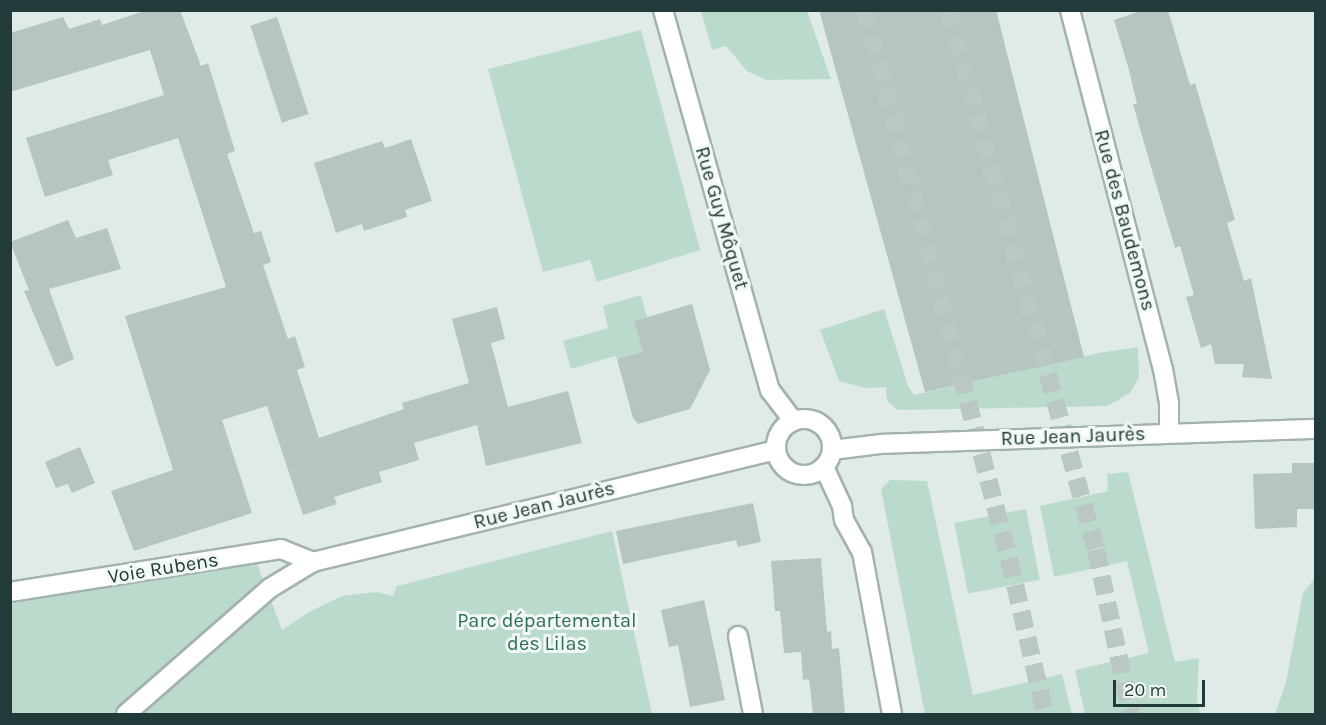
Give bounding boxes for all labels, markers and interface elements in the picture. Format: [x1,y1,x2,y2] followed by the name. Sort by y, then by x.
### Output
[1089,127,1161,313] street label: Rue des Baudemons
[690,144,754,292] street label: Rue Guy Môquet
[1000,421,1146,451] street label: Rue Jean Jaurès
[471,476,617,534] street label: Rue Jean Jaurès
[106,547,220,589] street label: Voie Rubens
[457,608,637,655] park label: Parc départemental des Lilas
[1116,668,1208,706] scale bar
[1124,679,1166,701] text: 20 m

